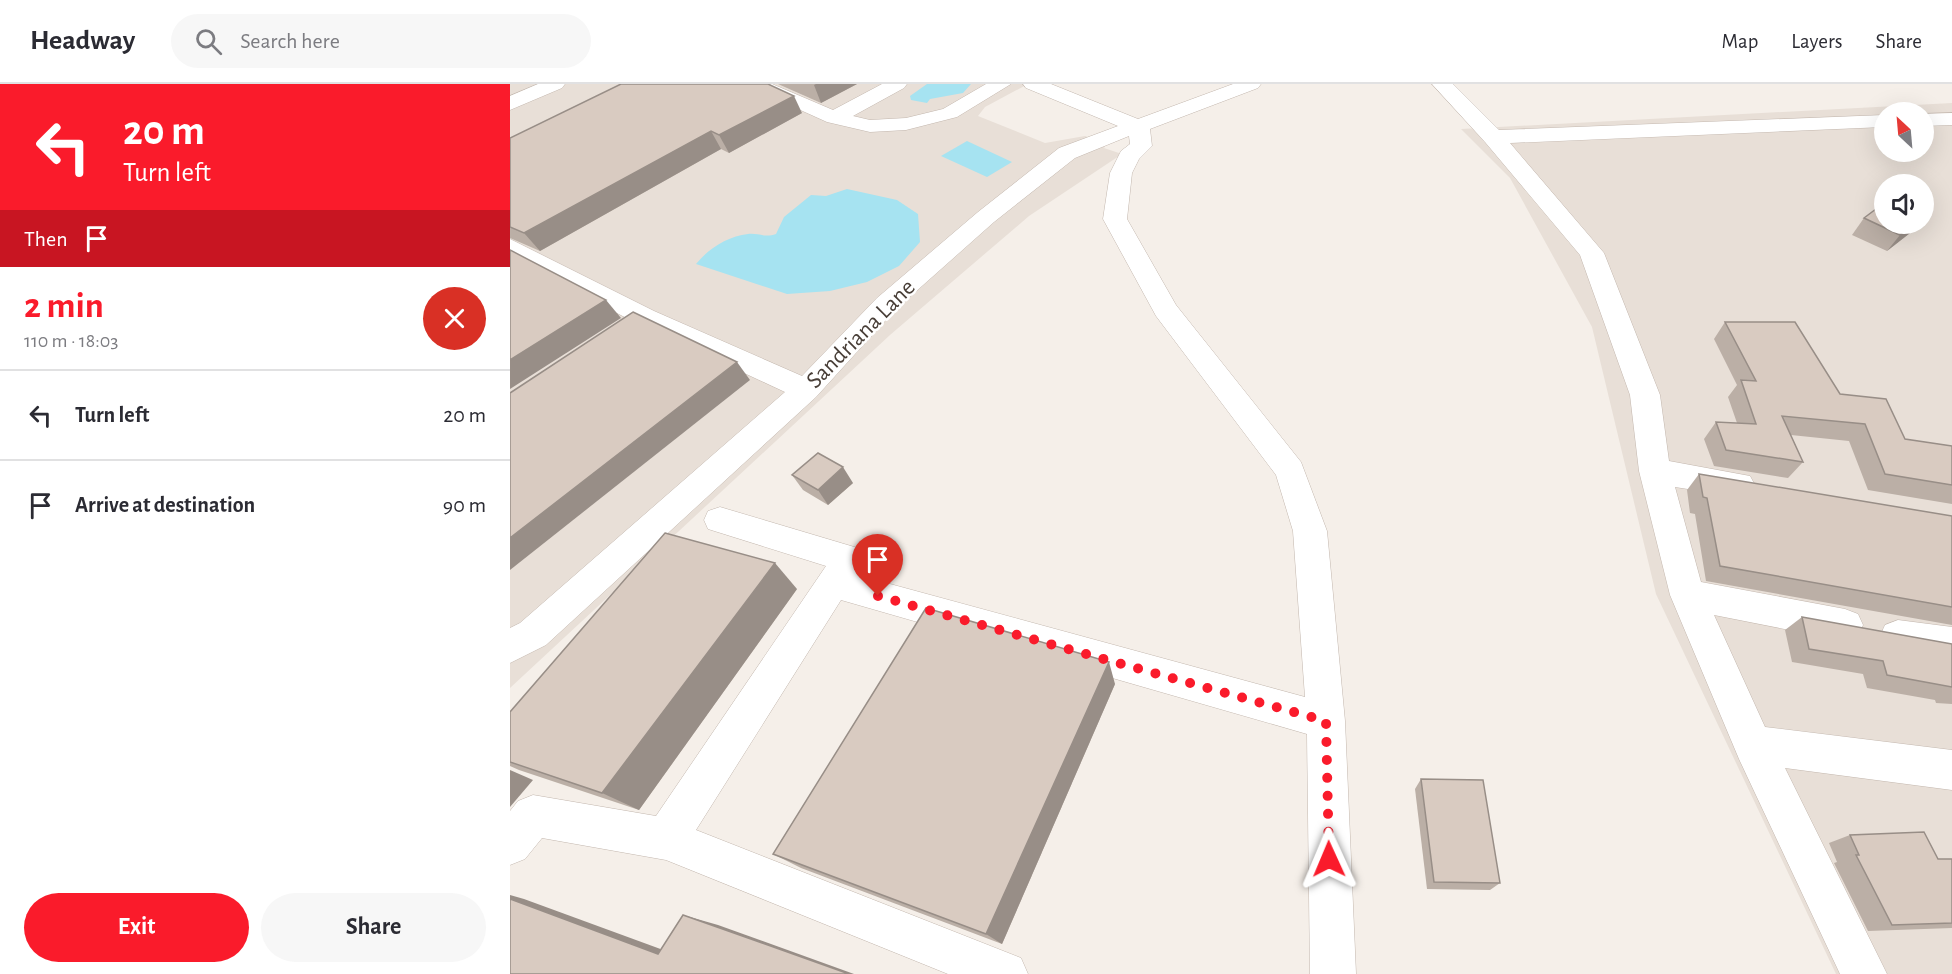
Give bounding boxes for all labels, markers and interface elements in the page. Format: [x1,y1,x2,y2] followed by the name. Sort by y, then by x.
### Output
[171,14,591,68] search box
[192,25,225,58] icon: search
[30,27,135,55] text: Headway
[240,30,340,52] text: Search here
[1722,31,1758,52] text: Map
[1791,31,1842,52] text: Layers
[1875,31,1922,52] text: Share
[1874,102,1934,162] north arrow
[1874,102,1934,234] map controls
[24,108,102,186] icon: left
[123,110,205,152] text: 20 m
[123,159,211,186] text: Turn left
[1874,174,1934,234] button: sound
[80,222,113,255] icon: arrive
[24,228,68,250] text: Then
[802,275,920,393] street label: Sandriana Lane
[423,287,486,350] button: close
[24,288,104,324] text: 2 min
[24,331,119,351] text: 110 m · 18:03
[24,399,57,432] icon: left
[75,404,149,426] text: Turn left
[443,404,486,426] text: 20 m
[24,489,57,522] icon: arrive
[75,494,255,516] text: Arrive at destination
[443,494,486,516] text: 90 m
[852,534,903,596] pin
[861,543,894,576] icon: arrive
[1297,827,1361,891] position arrow
[24,893,249,962] button: Exit
[261,893,486,962] button: Share

